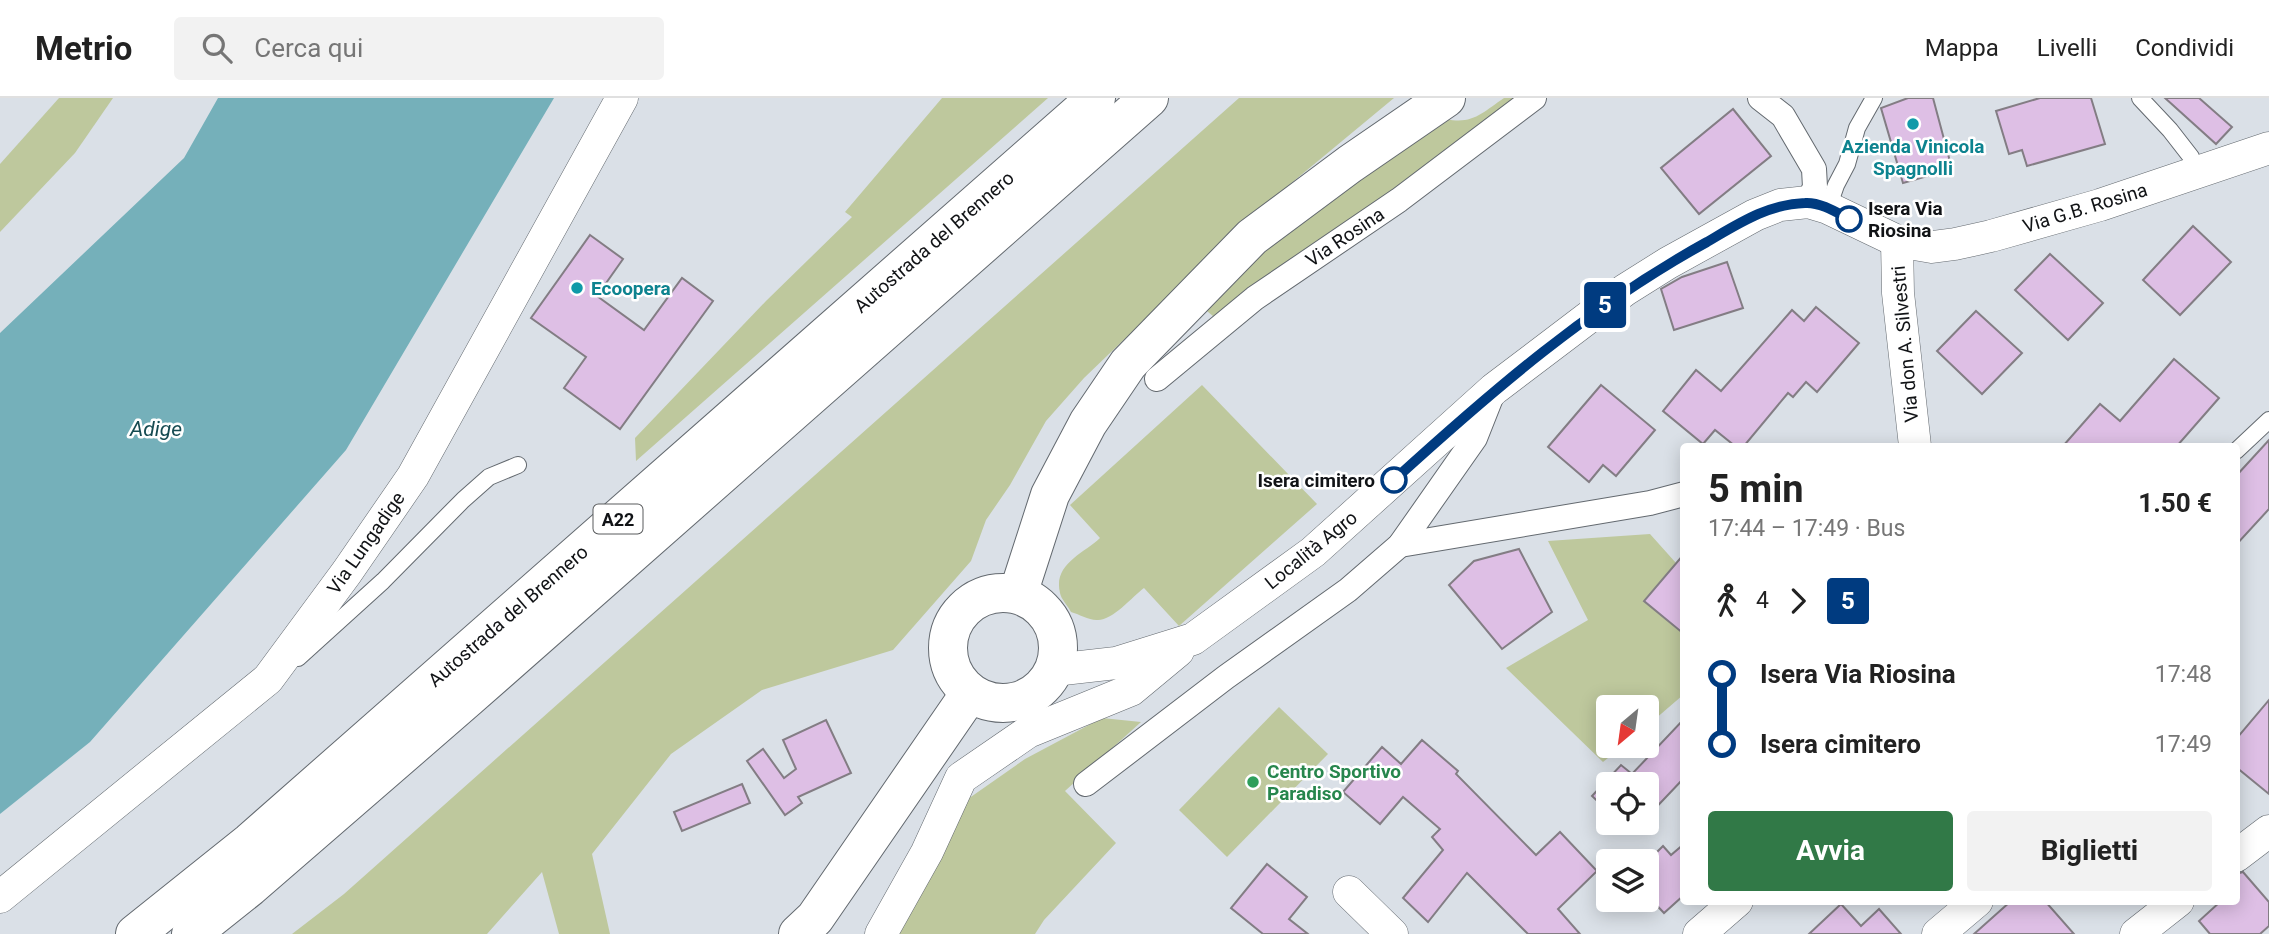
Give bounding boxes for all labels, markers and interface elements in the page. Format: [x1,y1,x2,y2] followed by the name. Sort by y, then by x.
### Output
[174,17,664,80] search box
[35,29,132,68] text: Metrio
[198,29,236,67] icon: search
[254,33,363,63] text: Cerca qui
[1925,34,1999,62] text: Mappa
[2037,34,2097,62] text: Livelli
[2135,34,2234,62] text: Condividi
[1905,116,1921,132] marker: Azienda Vinicola Spagnolli
[1841,135,1985,180] place label: Azienda Vinicola Spagnolli
[849,166,1019,318] street label: Autostrada del Brennero
[2020,178,2150,238] street label: Via G.B. Rosina
[1868,197,1943,242] place label: Isera Via Riosina
[1301,202,1389,272] street label: Via Rosina
[1836,206,1862,232] marker: Isera Via Riosina
[1887,265,1923,423] street label: Via don A. Silvestri
[591,277,671,300] place label: Ecoopera
[569,280,585,296] marker: Ecoopera
[1582,282,1628,328] line badge: 5
[1598,291,1612,319] text: 5
[129,417,182,441] water label: Adige
[1381,467,1407,493] marker: Isera cimitero
[1708,467,1804,511] text: 5 min
[1257,469,1375,492] place label: Isera cimitero
[322,487,410,599] street label: Via Lungadige
[2138,488,2212,518] text: 1.50 €
[594,505,642,534] road number: A22
[1260,506,1362,594] street label: Località Agro
[1708,515,1905,542] text: 17:44 – 17:49 · Bus
[423,540,593,692] street label: Autostrada del Brennero
[1708,582,1746,620] icon: walk
[1779,582,1817,620] icon: forward
[1756,587,1769,614] text: 4
[1841,587,1855,615] text: 5
[1760,659,1956,689] text: Isera Via Riosina
[2155,661,2212,688] text: 17:48
[1596,695,1659,758] north arrow
[1596,695,1659,912] map controls
[1760,729,1921,759] text: Isera cimitero
[2155,731,2212,758] text: 17:49
[1267,760,1401,805] place label: Centro Sportivo Paradiso
[1596,772,1659,835] button: locate
[1245,774,1261,790] marker: Centro Sportivo Paradiso
[1708,811,1953,891] button: Avvia
[1967,811,2212,891] button: Biglietti
[1596,849,1659,912] button: layers

